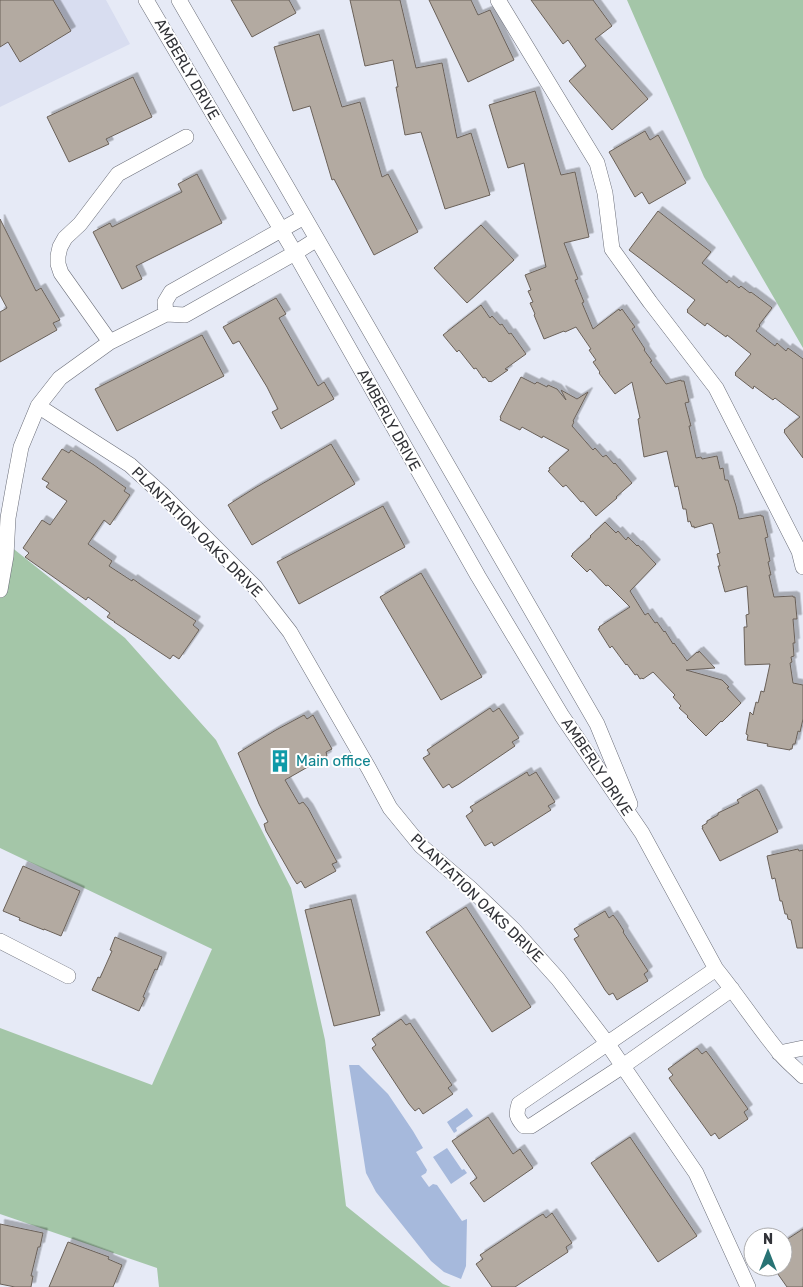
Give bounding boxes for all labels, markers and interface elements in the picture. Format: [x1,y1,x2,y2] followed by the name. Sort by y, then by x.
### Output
[151,15,223,123] street label: AMBERLY DRIVE
[354,366,424,474] street label: AMBERLY DRIVE
[128,463,266,601] street label: PLANTATION OAKS DRIVE
[558,715,636,819] street label: AMBERLY DRIVE
[267,748,293,774] building icon: Main office
[296,752,371,770] place label: Main office
[407,830,547,966] street label: PLANTATION OAKS DRIVE
[743,1227,793,1277] north arrow
[763,1231,773,1248] text: N

